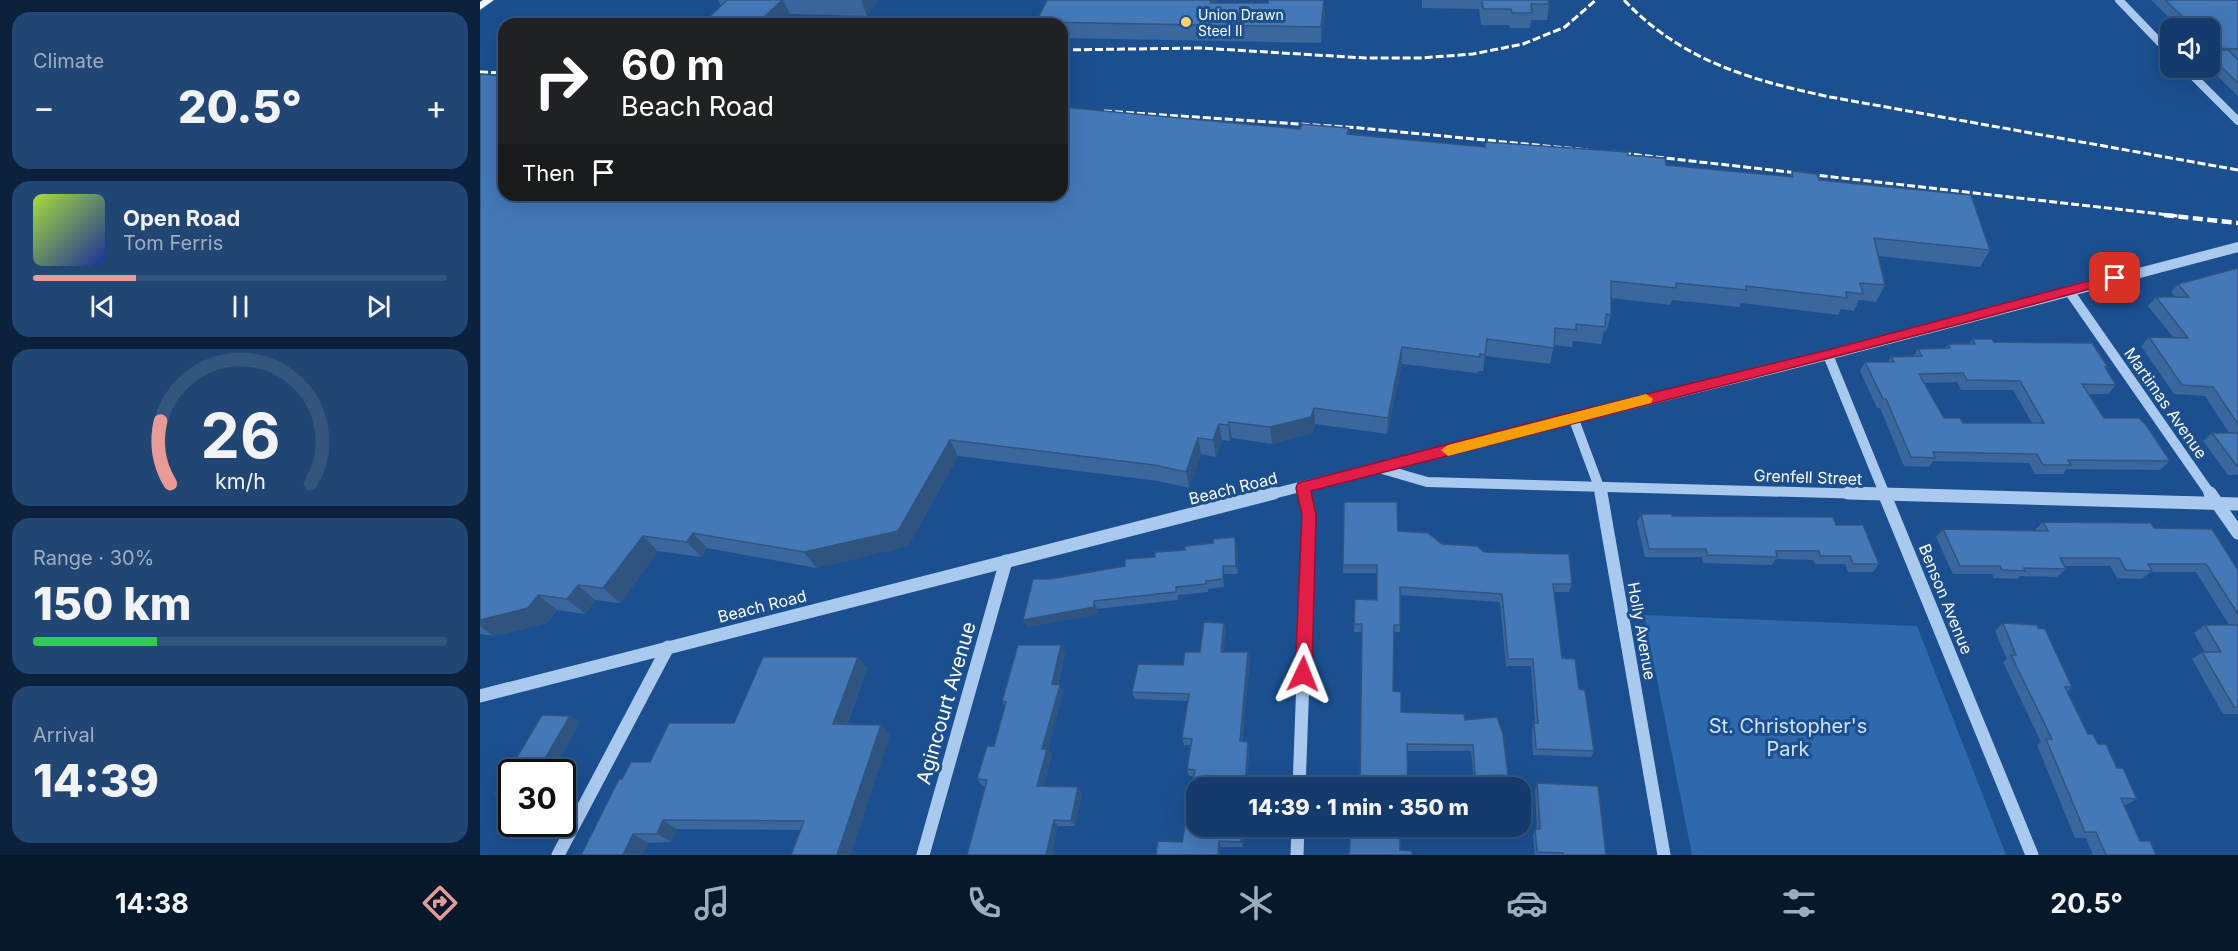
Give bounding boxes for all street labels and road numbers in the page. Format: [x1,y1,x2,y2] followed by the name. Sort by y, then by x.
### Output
[2120,344,2212,462] street label: Martimas Avenue
[1753,465,1863,489] street label: Grenfell Street
[1187,467,1279,509] street label: Beach Road
[1915,541,1977,657] street label: Benson Avenue
[1624,581,1660,681] street label: Holly Avenue
[716,585,808,627] street label: Beach Road
[911,619,981,787] street label: Agincourt Avenue

